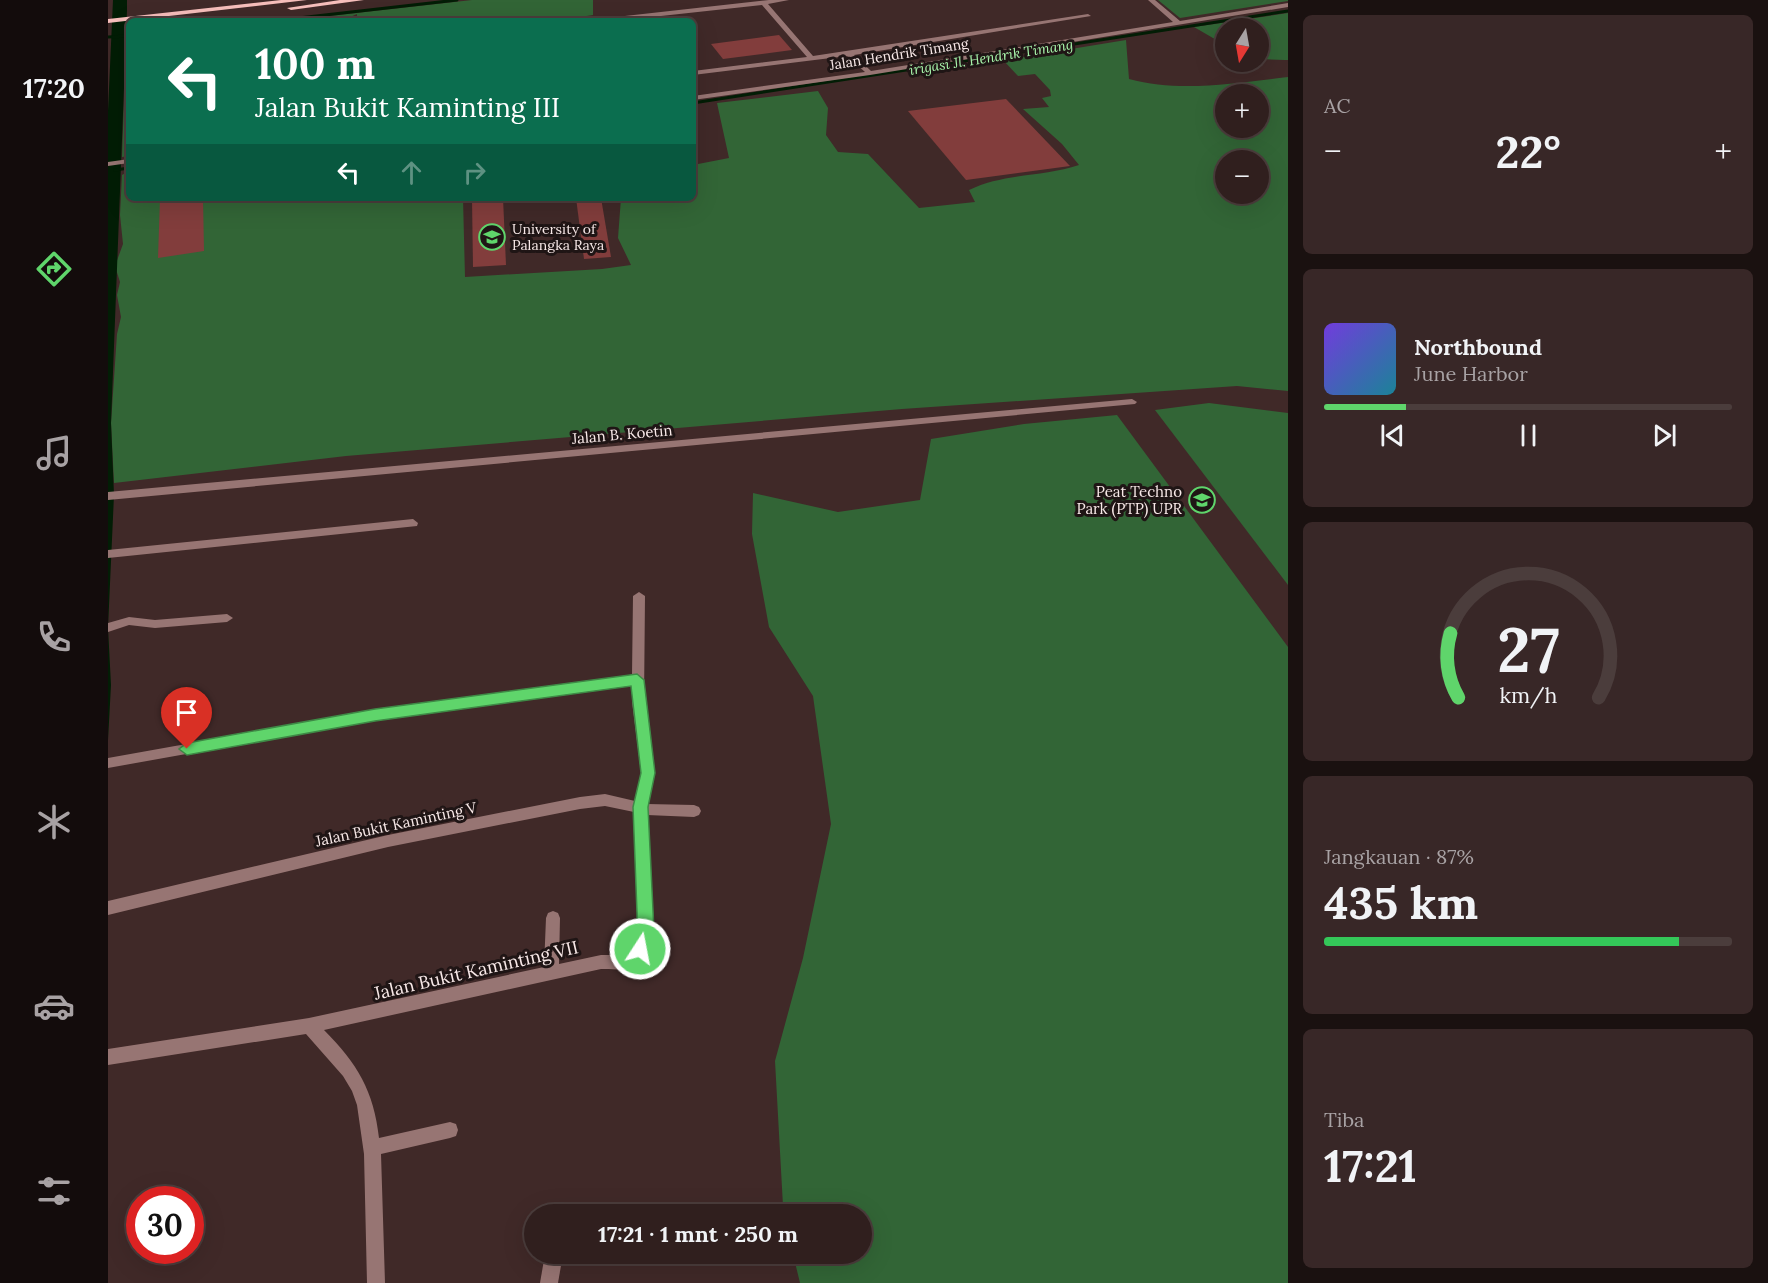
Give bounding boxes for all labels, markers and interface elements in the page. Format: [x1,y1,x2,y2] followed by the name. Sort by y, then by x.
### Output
[1215,18,1269,72] north arrow
[1215,18,1269,204] map controls
[827,34,970,74] street label: Jalan Hendrik Timang
[908,35,1074,79] water label: irigasi Jl. Hendrik Timang
[255,37,375,91] text: 100 m
[156,42,234,120] icon: left
[23,71,85,105] text: 17:20
[1215,84,1269,138] button: +
[255,90,560,124] text: Jalan Bukit Kaminting III
[1324,93,1350,118] text: AC
[1495,123,1561,180] text: 22°
[1324,130,1342,172] text: −
[1714,130,1732,172] text: +
[1215,150,1269,204] button: −
[332,156,365,189] icon: left
[395,156,428,189] icon: ahead
[458,156,491,189] icon: right
[512,220,604,254] place label: University of Palangka Raya
[477,222,507,252] school or university icon: University of Palangka Raya
[33,248,75,290] icon: directions
[1414,333,1542,361] text: Northbound
[1414,361,1528,386] text: June Harbor
[1376,419,1409,452] icon: previous
[1512,419,1545,452] icon: pause
[1648,419,1681,452] icon: next
[570,420,673,448] street label: Jalan B. Koetin
[33,432,75,474] icon: music
[1076,482,1183,519] place label: Peat Techno Park (PTP) UPR
[1187,485,1217,515] school or university icon: Peat Techno Park (PTP) UPR
[1497,610,1559,690] text: 27
[33,616,75,658] icon: phone
[1499,682,1557,710] text: km/h
[161,687,212,749] pin
[170,696,203,729] icon: arrive
[313,797,479,851] street label: Jalan Bukit Kaminting V
[33,801,75,843] icon: climate
[1324,844,1474,869] text: Jangkauan · 87%
[1324,874,1478,931] text: 435 km
[608,917,672,981] position arrow
[371,935,580,1005] street label: Jalan Bukit Kaminting VII
[33,985,75,1027] icon: car
[1324,1107,1364,1132] text: Tiba
[1324,1137,1417,1194] text: 17:21
[33,1170,75,1212] icon: filters
[126,1186,204,1264] speed limit sign: 30
[598,1220,798,1248] text: 17:21 · 1 mnt · 250 m

